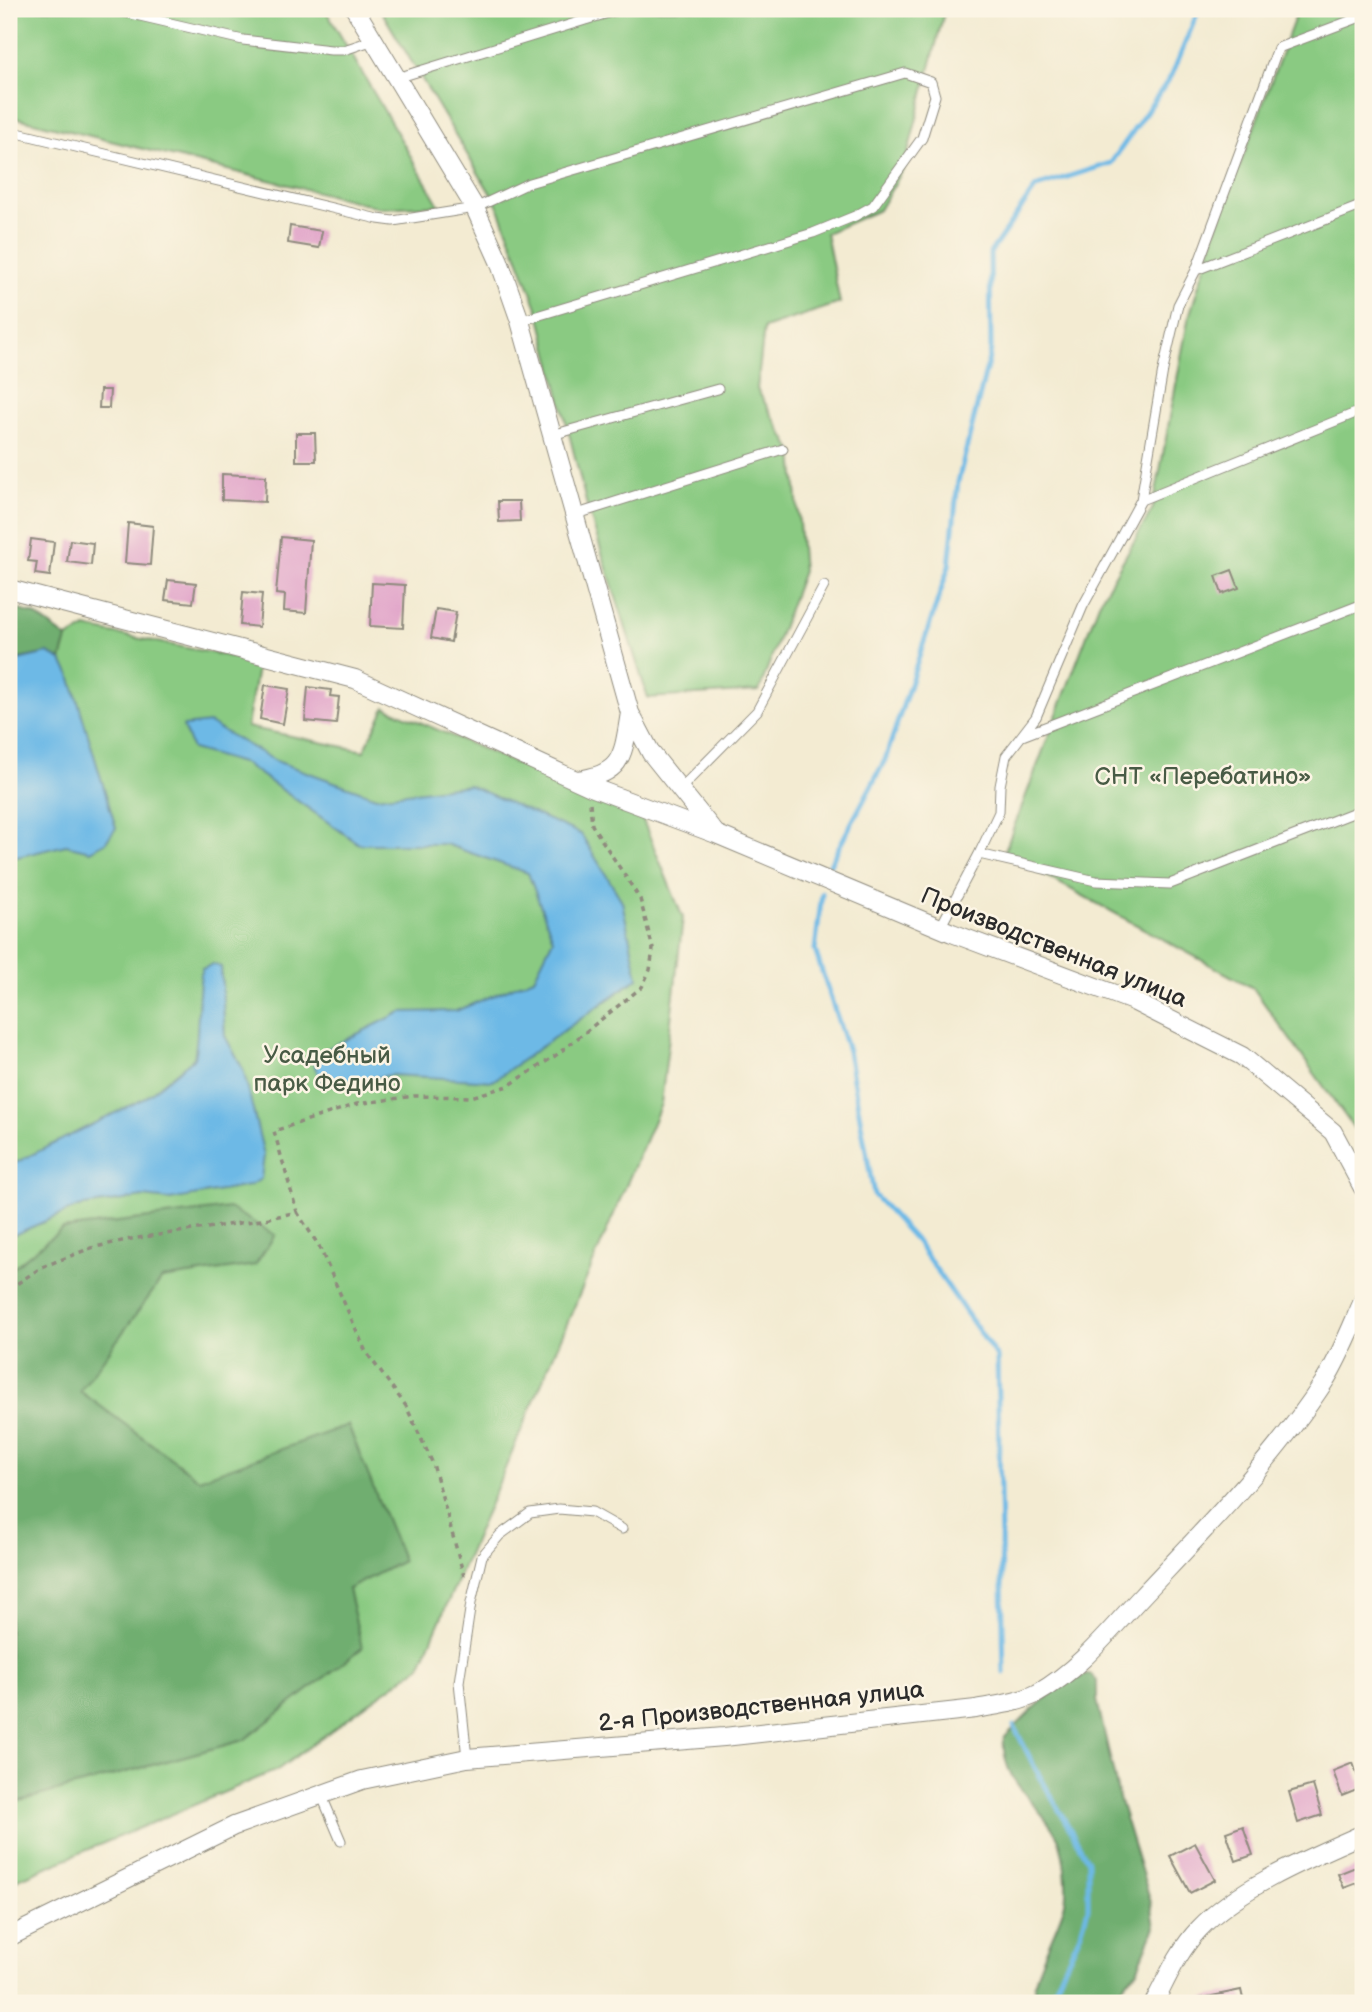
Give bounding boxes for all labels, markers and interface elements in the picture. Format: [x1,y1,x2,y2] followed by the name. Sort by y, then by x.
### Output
[1095,762,1311,791] park label: СНТ «Перебатино»
[917,881,1191,1014] street label: Производственная улица
[254,1041,400,1098] park label: Усадебный парк Федино
[597,1675,925,1738] street label: 2-я Производственная улица

